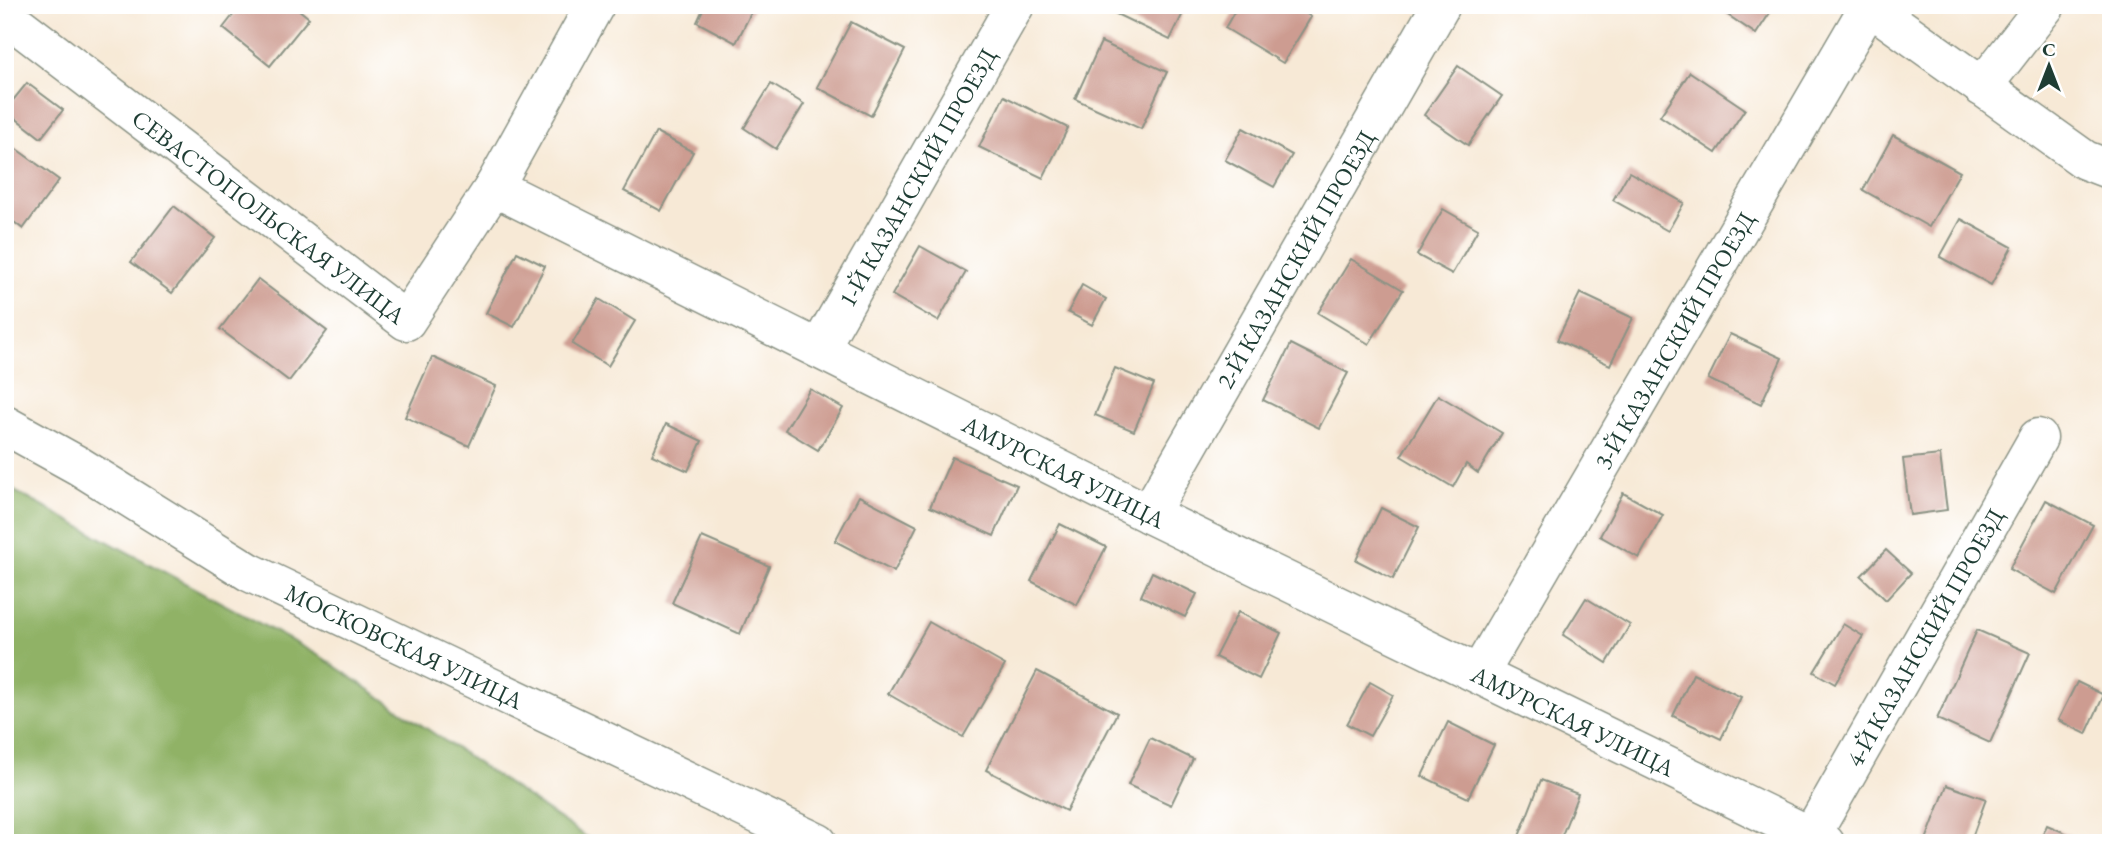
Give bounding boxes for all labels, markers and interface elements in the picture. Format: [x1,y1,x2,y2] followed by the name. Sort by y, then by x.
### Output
[2014,32,2084,102] north arrow
[2042,37,2056,62] text: С
[831,42,1003,312] street label: 1-Й КАЗАНСКИЙ ПРОЕЗД
[126,102,412,331] street label: СЕВАСТОПОЛЬСКАЯ УЛИЦА
[1209,124,1382,394] street label: 2-Й КАЗАНСКИЙ ПРОЕЗД
[1587,205,1761,474] street label: 3-Й КАЗАНСКИЙ ПРОЕЗД
[956,407,1171,535] street label: АМУРСКАЯ УЛИЦА
[1838,502,2011,772] street label: 4-Й КАЗАНСКИЙ ПРОЕЗД
[280,576,529,716] street label: МОСКОВСКАЯ УЛИЦА
[1465,657,1680,783] street label: АМУРСКАЯ УЛИЦА

